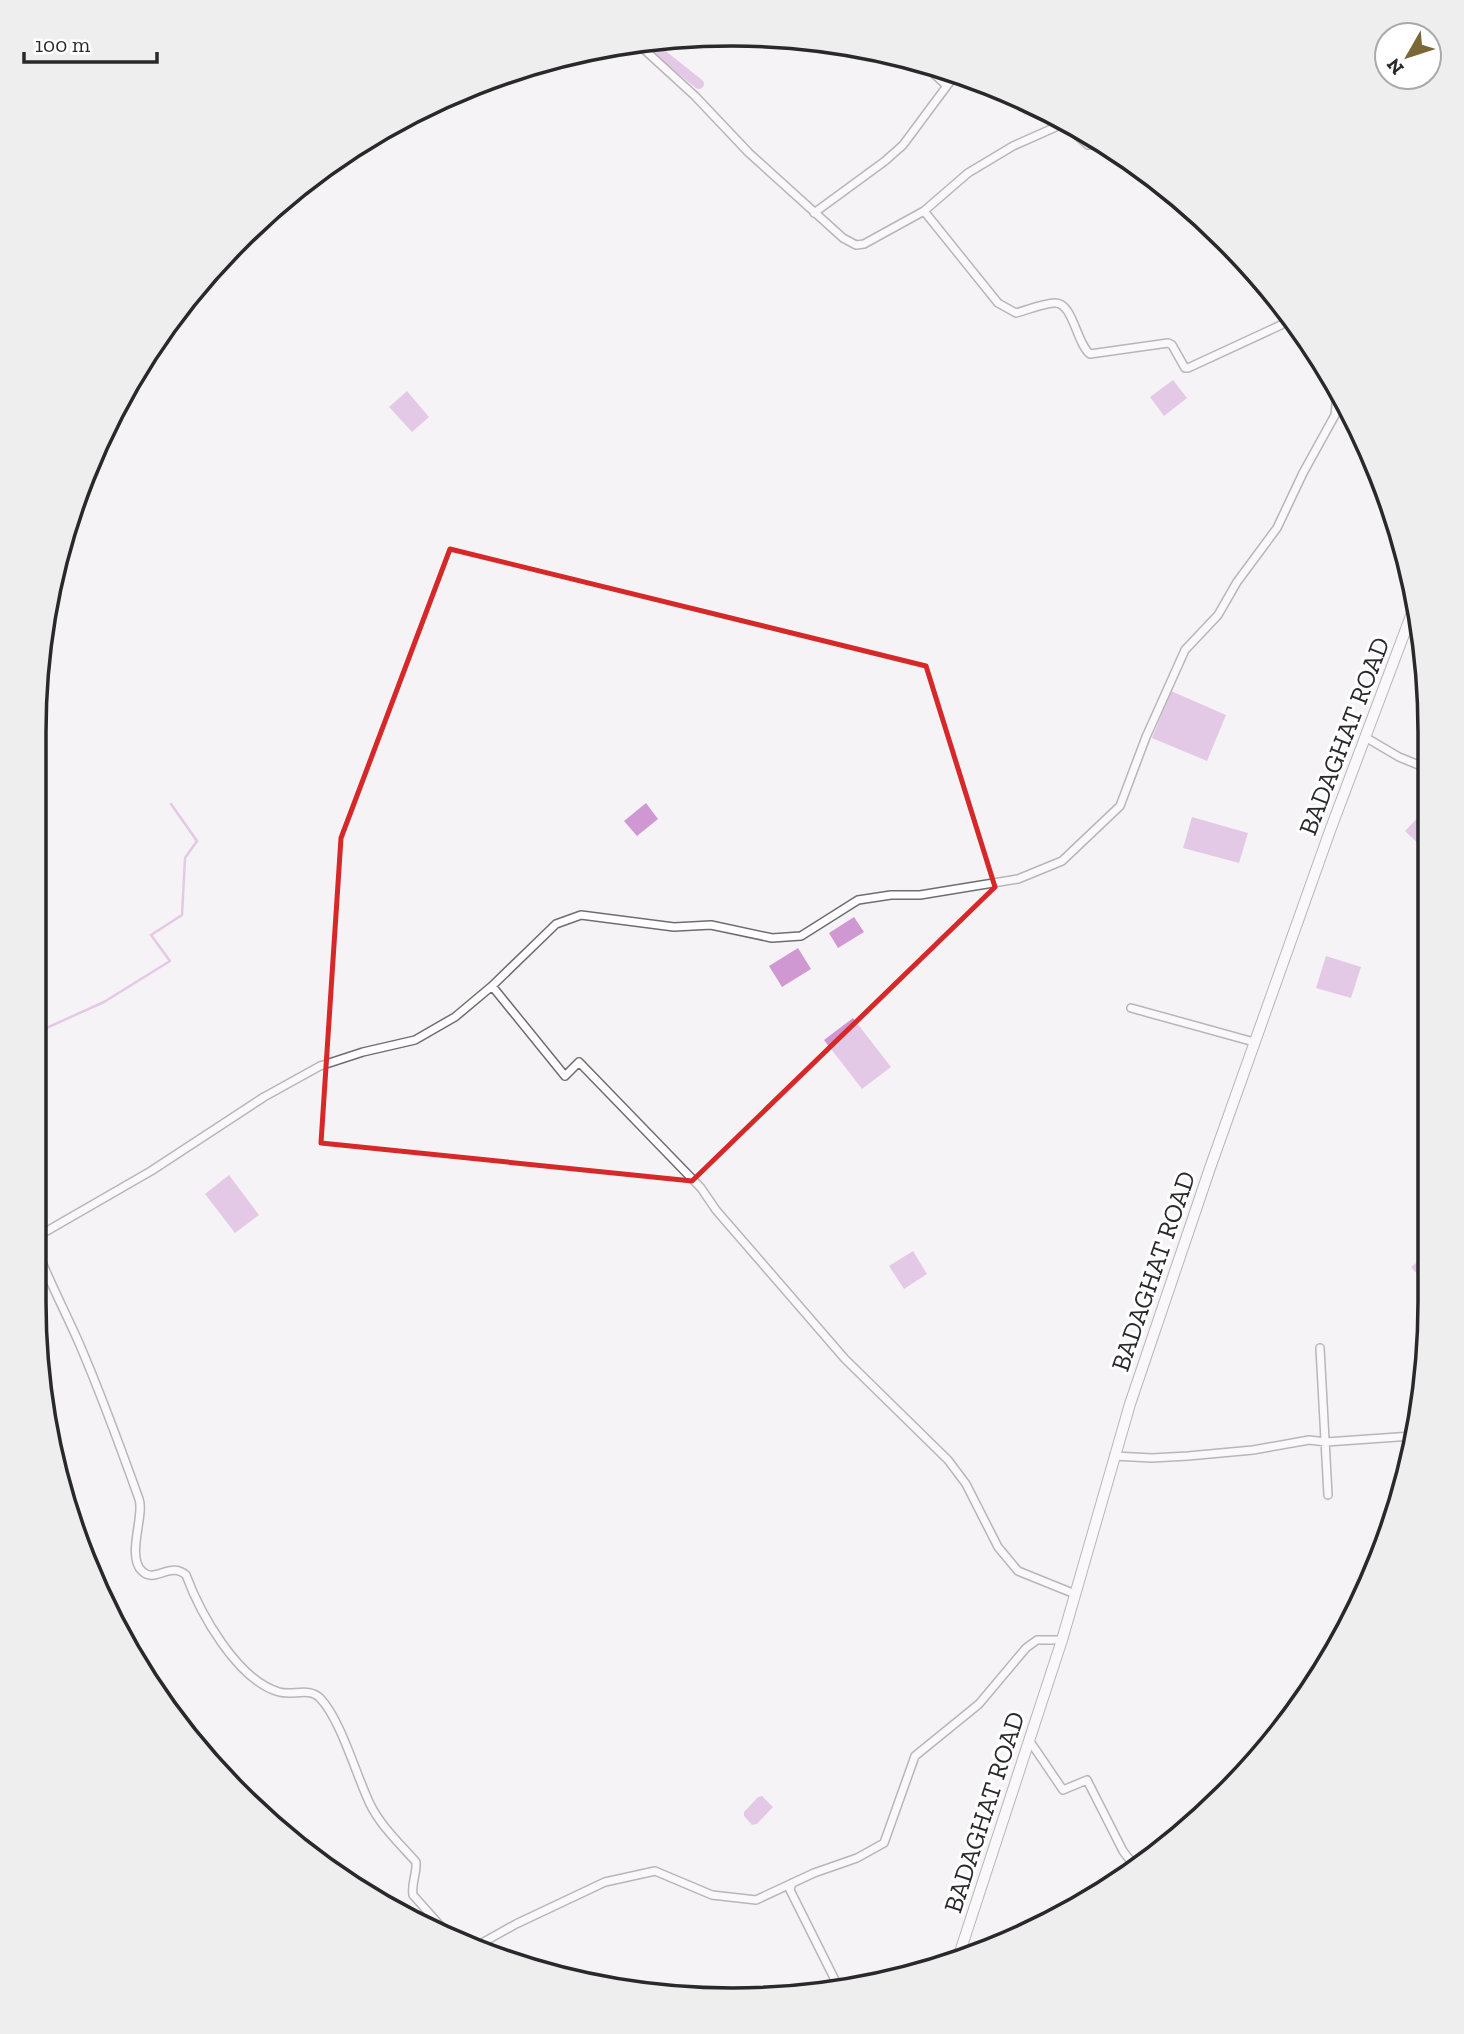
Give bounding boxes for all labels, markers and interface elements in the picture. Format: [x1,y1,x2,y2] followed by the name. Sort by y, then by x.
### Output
[24,21,158,65] scale bar
[1373,21,1443,91] north arrow
[35,32,90,57] text: 100 m
[1382,54,1409,79] text: N
[1292,632,1396,840] street label: BADAGHAT ROAD
[1104,1167,1202,1375] street label: BADAGHAT ROAD
[936,1707,1032,1917] street label: BADAGHAT ROAD

